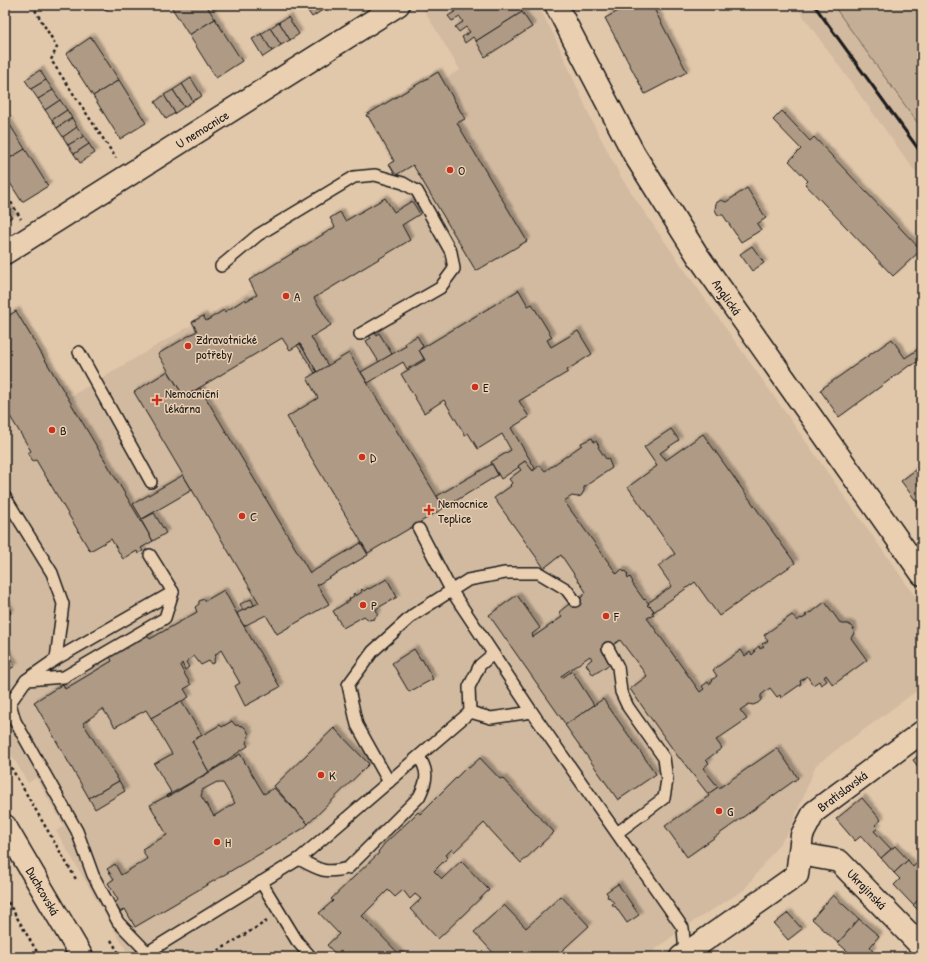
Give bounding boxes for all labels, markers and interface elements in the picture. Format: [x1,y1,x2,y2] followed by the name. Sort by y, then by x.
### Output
[172,106,232,152] street label: U nemocnice
[458,161,465,179] place label: O
[445,165,455,175] marker: O
[708,275,746,319] street label: Anglická
[294,287,301,305] place label: A
[281,291,291,301] marker: A
[196,330,257,363] place label: Zdravotnické potřeby
[183,341,193,351] marker: Zdravotnické potřeby
[483,378,489,396] place label: E
[470,382,480,392] marker: E
[165,384,219,417] place label: Nemocniční lékárna
[152,395,162,405] marker: Nemocniční lékárna
[60,421,67,439] place label: B
[47,425,57,435] marker: B
[370,448,377,466] place label: D
[357,452,367,462] marker: D
[438,494,488,527] place label: Nemocnice Teplice
[423,504,435,516] marker: Nemocnice Teplice
[250,507,257,525] place label: C
[237,511,247,521] marker: C
[371,596,377,614] place label: P
[358,600,368,610] marker: P
[613,607,620,625] place label: F
[601,611,611,621] marker: F
[329,766,336,784] place label: K
[813,766,871,816] street label: Bratislavská
[316,770,326,780] marker: K
[727,802,734,820] place label: G
[714,806,724,816] marker: G
[225,833,231,851] place label: H
[212,837,222,847] marker: H
[22,864,64,918] street label: Duchcovská
[843,865,891,913] street label: Ukrajinská

